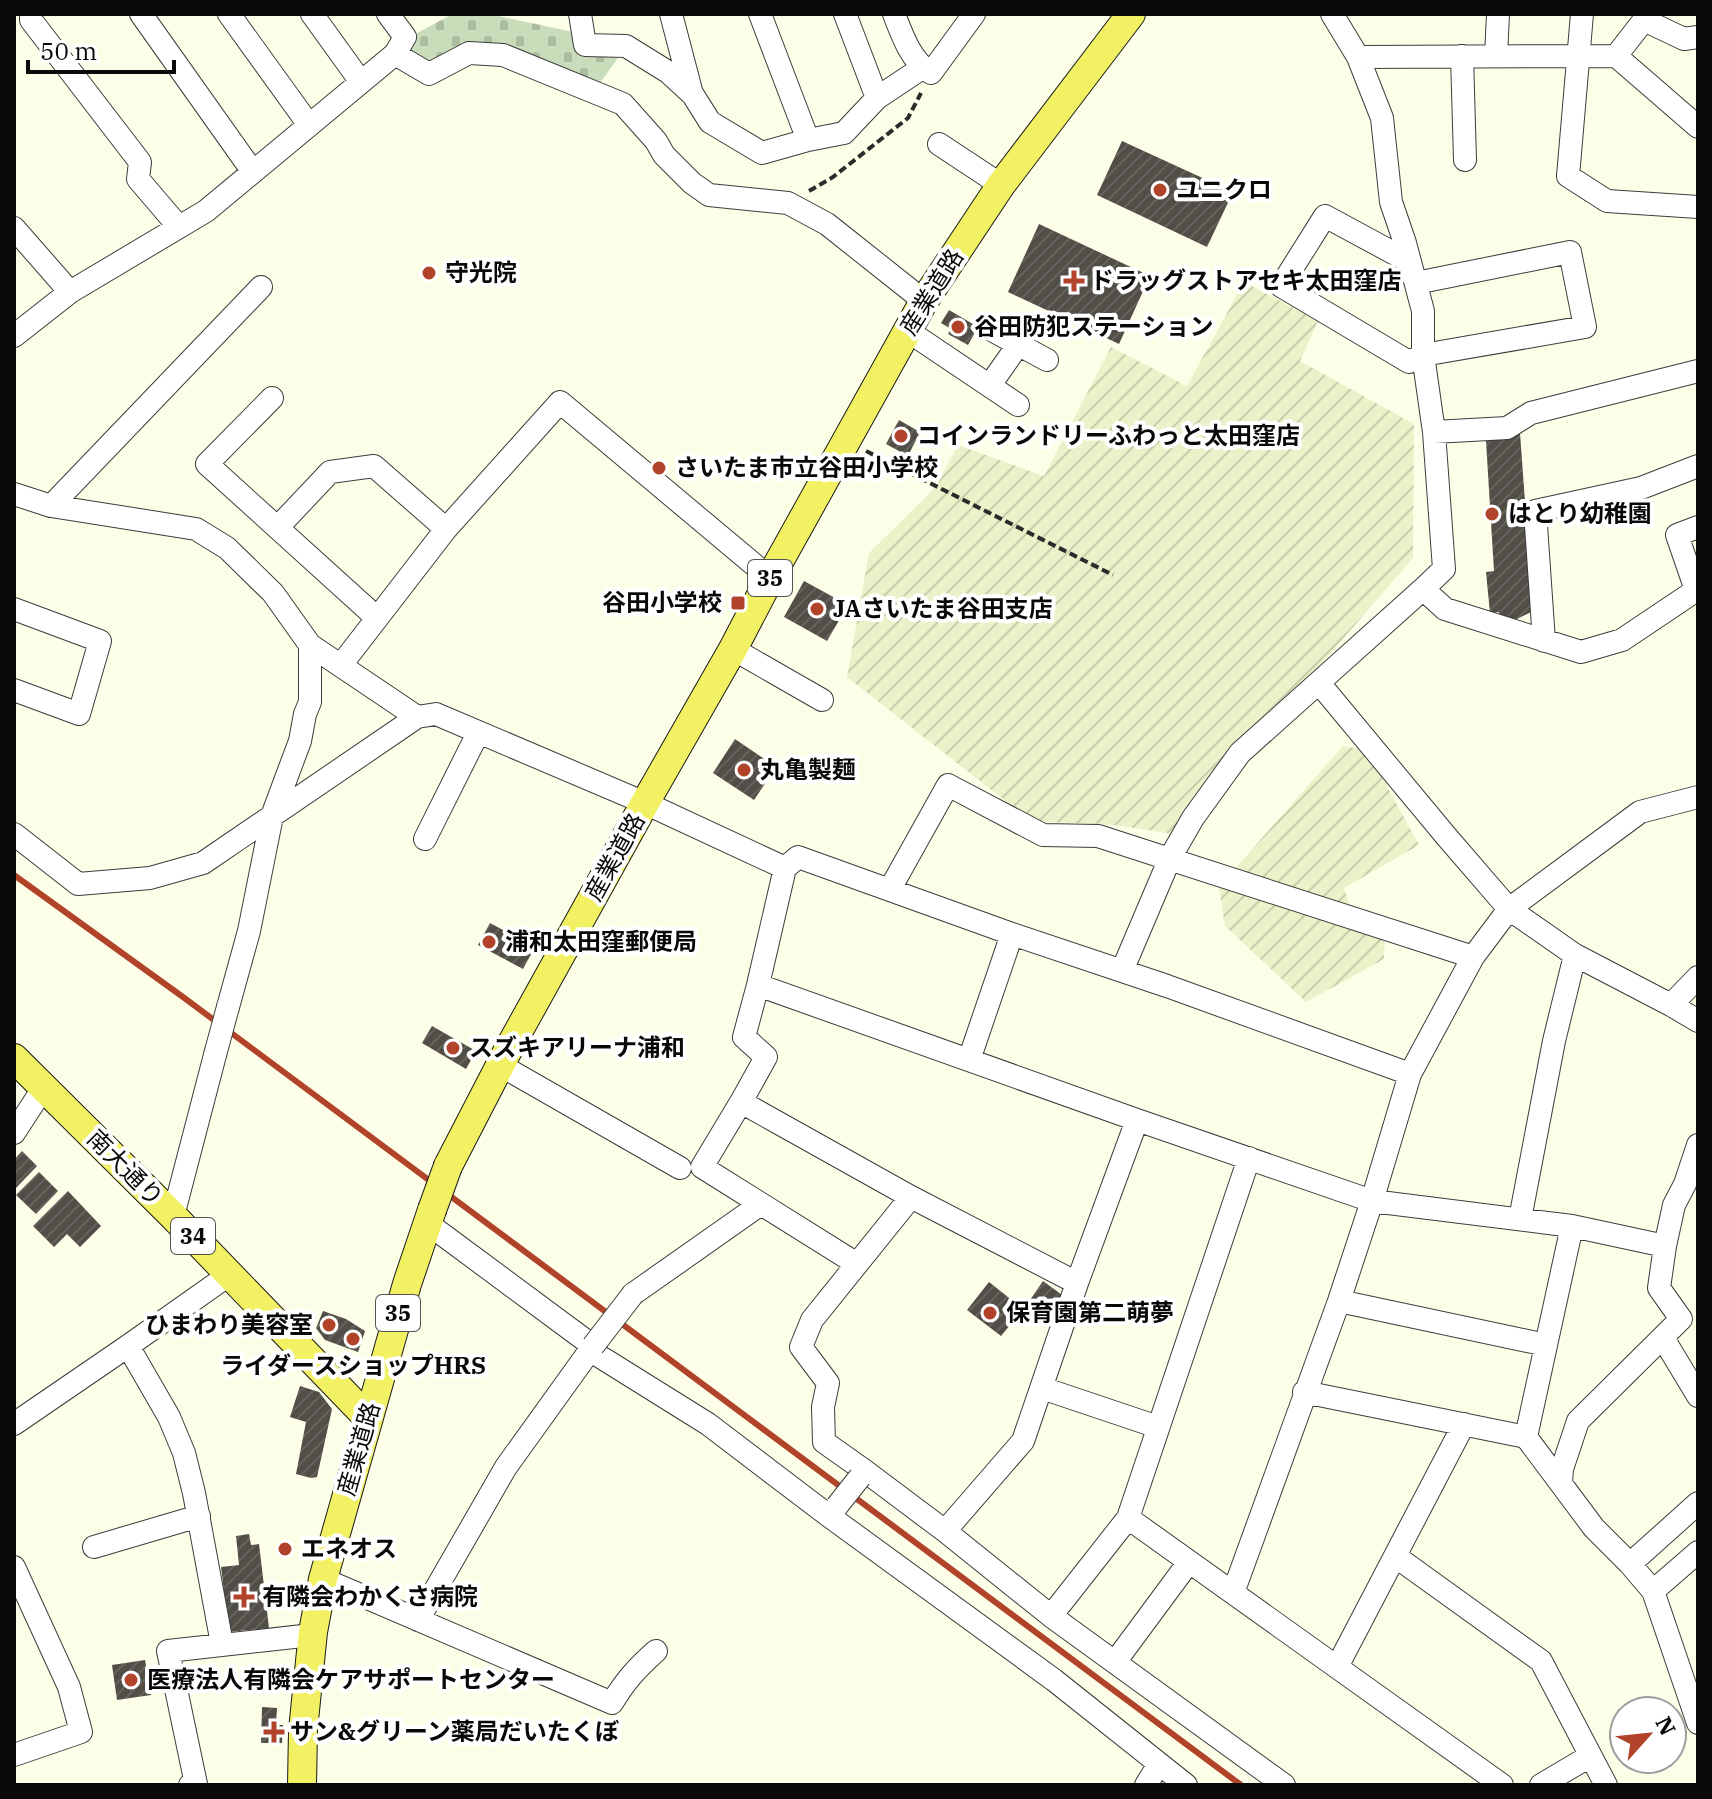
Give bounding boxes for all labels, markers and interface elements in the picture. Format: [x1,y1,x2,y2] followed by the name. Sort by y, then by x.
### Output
[28,24,174,74] scale bar
[40,35,97,67] text: 50 m
[1176,173,1272,205] place label: ユニクロ
[1151,181,1169,199] marker: ユニクロ
[892,242,970,341] street label: 産業道路
[445,256,517,288] place label: 守光院
[420,264,438,282] marker: 守光院
[1090,264,1402,296] place label: ドラッグストアセキ太田窪店
[1065,272,1083,290] marker: ドラッグストアセキ太田窪店
[974,310,1214,342] place label: 谷田防犯ステーション
[949,318,967,336] marker: 谷田防犯ステーション
[917,419,1300,451] place label: コインランドリーふわっと太田窪店
[892,427,910,445] marker: コインランドリーふわっと太田窪店
[675,451,938,483] place label: さいたま市立谷田小学校
[650,459,668,477] marker: さいたま市立谷田小学校
[1508,497,1652,529] place label: はとり幼稚園
[1483,505,1501,523] marker: はとり幼稚園
[748,560,792,596] road number: 35
[602,586,722,618] place label: 谷田小学校
[833,592,1053,624] place label: JAさいたま谷田支店
[729,594,747,612] marker: 谷田小学校
[808,600,826,618] marker: JAさいたま谷田支店
[760,753,856,785] place label: 丸亀製麺
[735,761,753,779] marker: 丸亀製麺
[577,807,651,906] street label: 産業道路
[505,925,697,957] place label: 浦和太田窪郵便局
[480,933,498,951] marker: 浦和太田窪郵便局
[469,1031,685,1063] place label: スズキアリーナ浦和
[444,1039,462,1057] marker: スズキアリーナ浦和
[80,1122,171,1213] street label: 南大通り
[171,1218,215,1254] road number: 34
[376,1295,420,1331] road number: 35
[1006,1296,1174,1328] place label: 保育園第二萌夢
[981,1304,999,1322] marker: 保育園第二萌夢
[145,1308,313,1340] place label: ひまわり美容室
[320,1316,338,1334] marker: ひまわり美容室
[344,1330,362,1348] marker: ライダースショップHRS
[220,1349,486,1381] place label: ライダースショップHRS
[329,1398,387,1499] street label: 産業道路
[301,1532,397,1564] place label: エネオス
[276,1540,294,1558] marker: エネオス
[262,1580,478,1612] place label: 有隣会わかくさ病院
[233,1586,255,1608] marker: 有隣会わかくさ病院
[147,1663,555,1695] place label: 医療法人有隣会ケアサポートセンター
[122,1671,140,1689] marker: 医療法人有隣会ケアサポートセンター
[1608,1695,1688,1775] north arrow
[1649,1711,1683,1740] text: N
[290,1715,620,1747] place label: サン&グリーン薬局だいたくぼ
[265,1723,283,1741] marker: サン&グリーン薬局だいたくぼ

